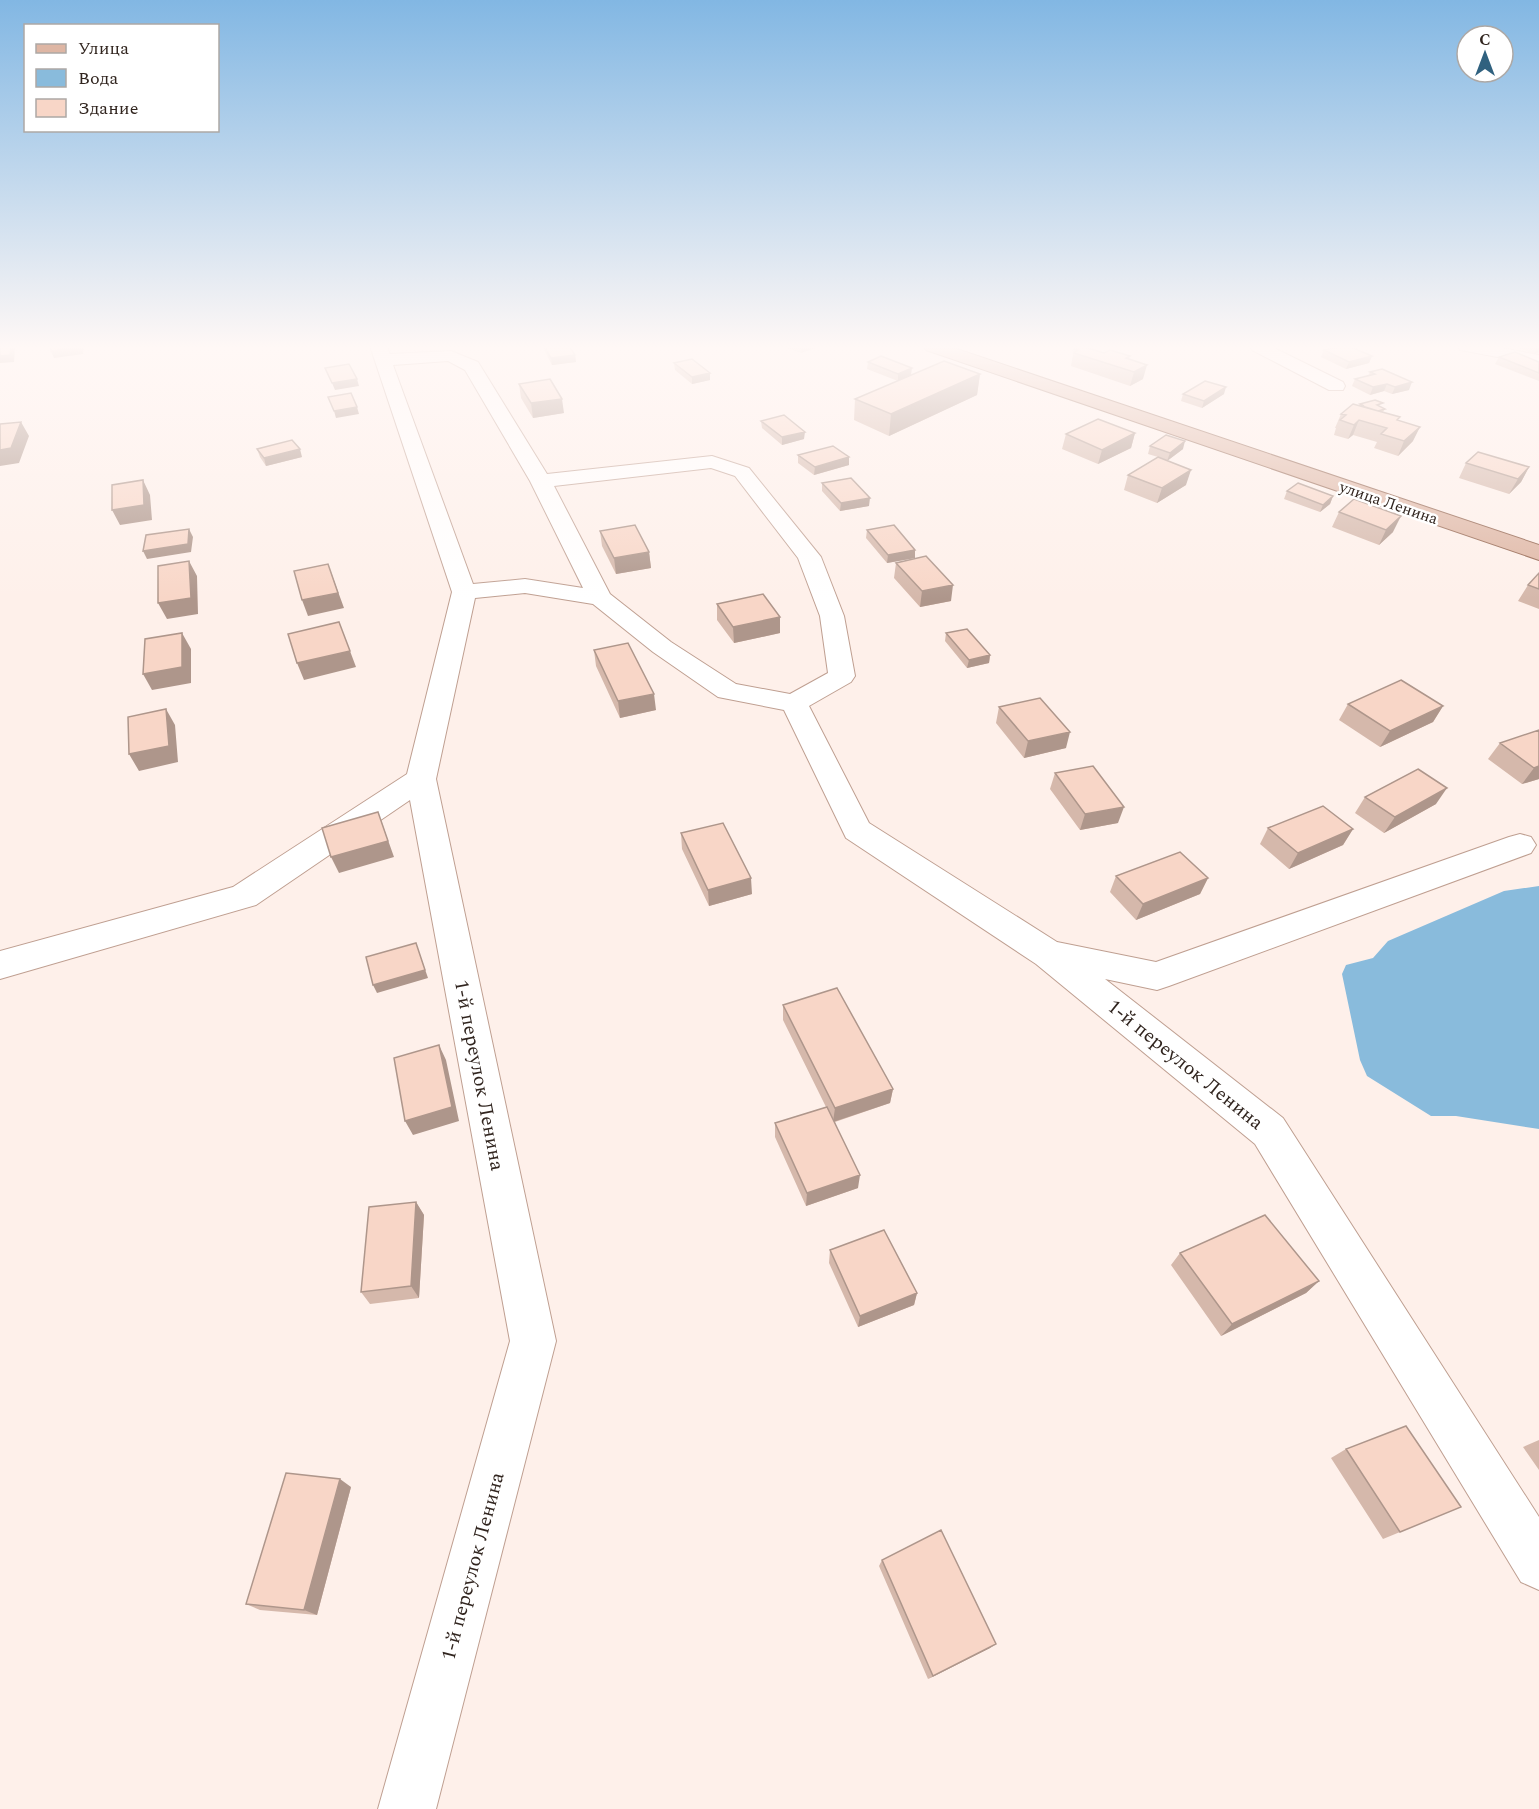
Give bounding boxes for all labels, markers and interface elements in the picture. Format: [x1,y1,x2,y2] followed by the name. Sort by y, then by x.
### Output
[24,24,219,132] legend
[1455,24,1515,84] north arrow
[1479,28,1491,52] text: С
[78,35,129,62] text: Улица
[78,65,118,92] text: Вода
[78,95,138,122] text: Здание
[1335,475,1441,531] street label: улица Ленина
[446,977,512,1173] street label: 1-й переулок Ленина
[1101,992,1270,1138] street label: 1-й переулок Ленина
[433,1469,513,1664] street label: 1-й переулок Ленина

